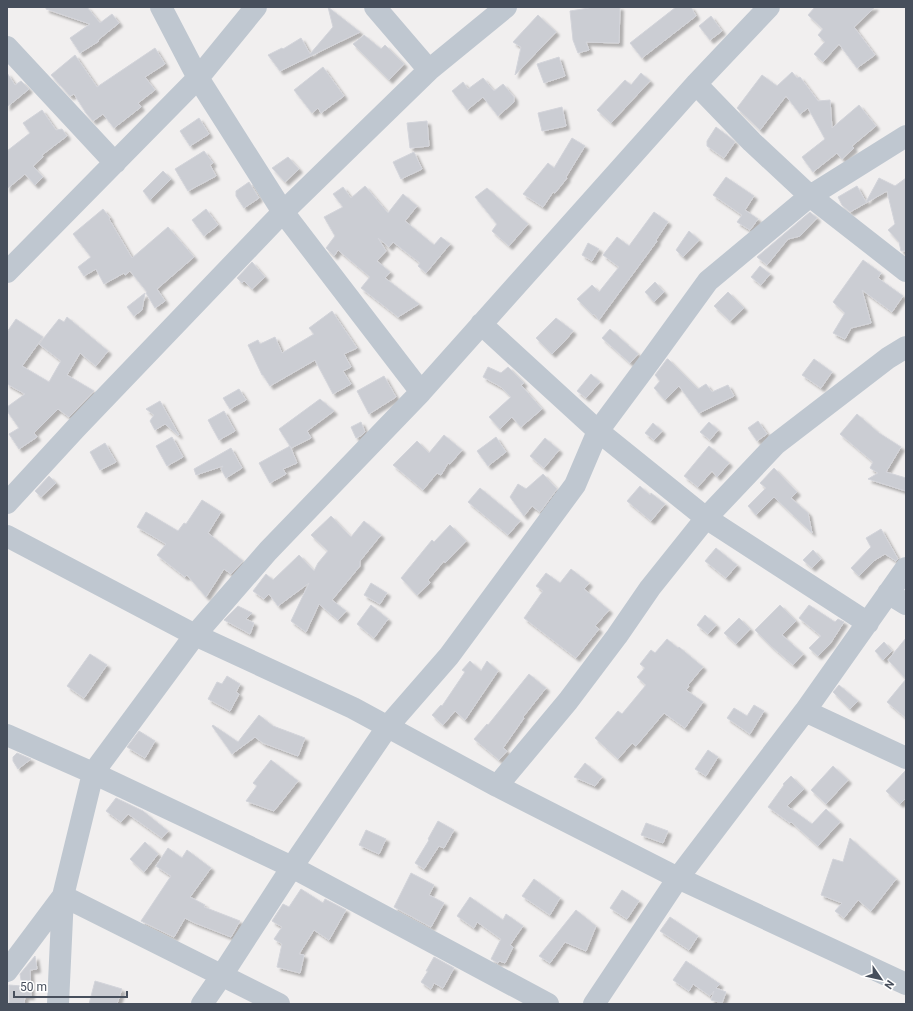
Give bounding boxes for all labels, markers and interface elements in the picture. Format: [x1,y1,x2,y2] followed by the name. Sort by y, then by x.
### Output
[861,959,901,999] north arrow
[14,973,127,999] scale bar
[881,977,896,991] text: N
[20,980,47,994] text: 50 m

